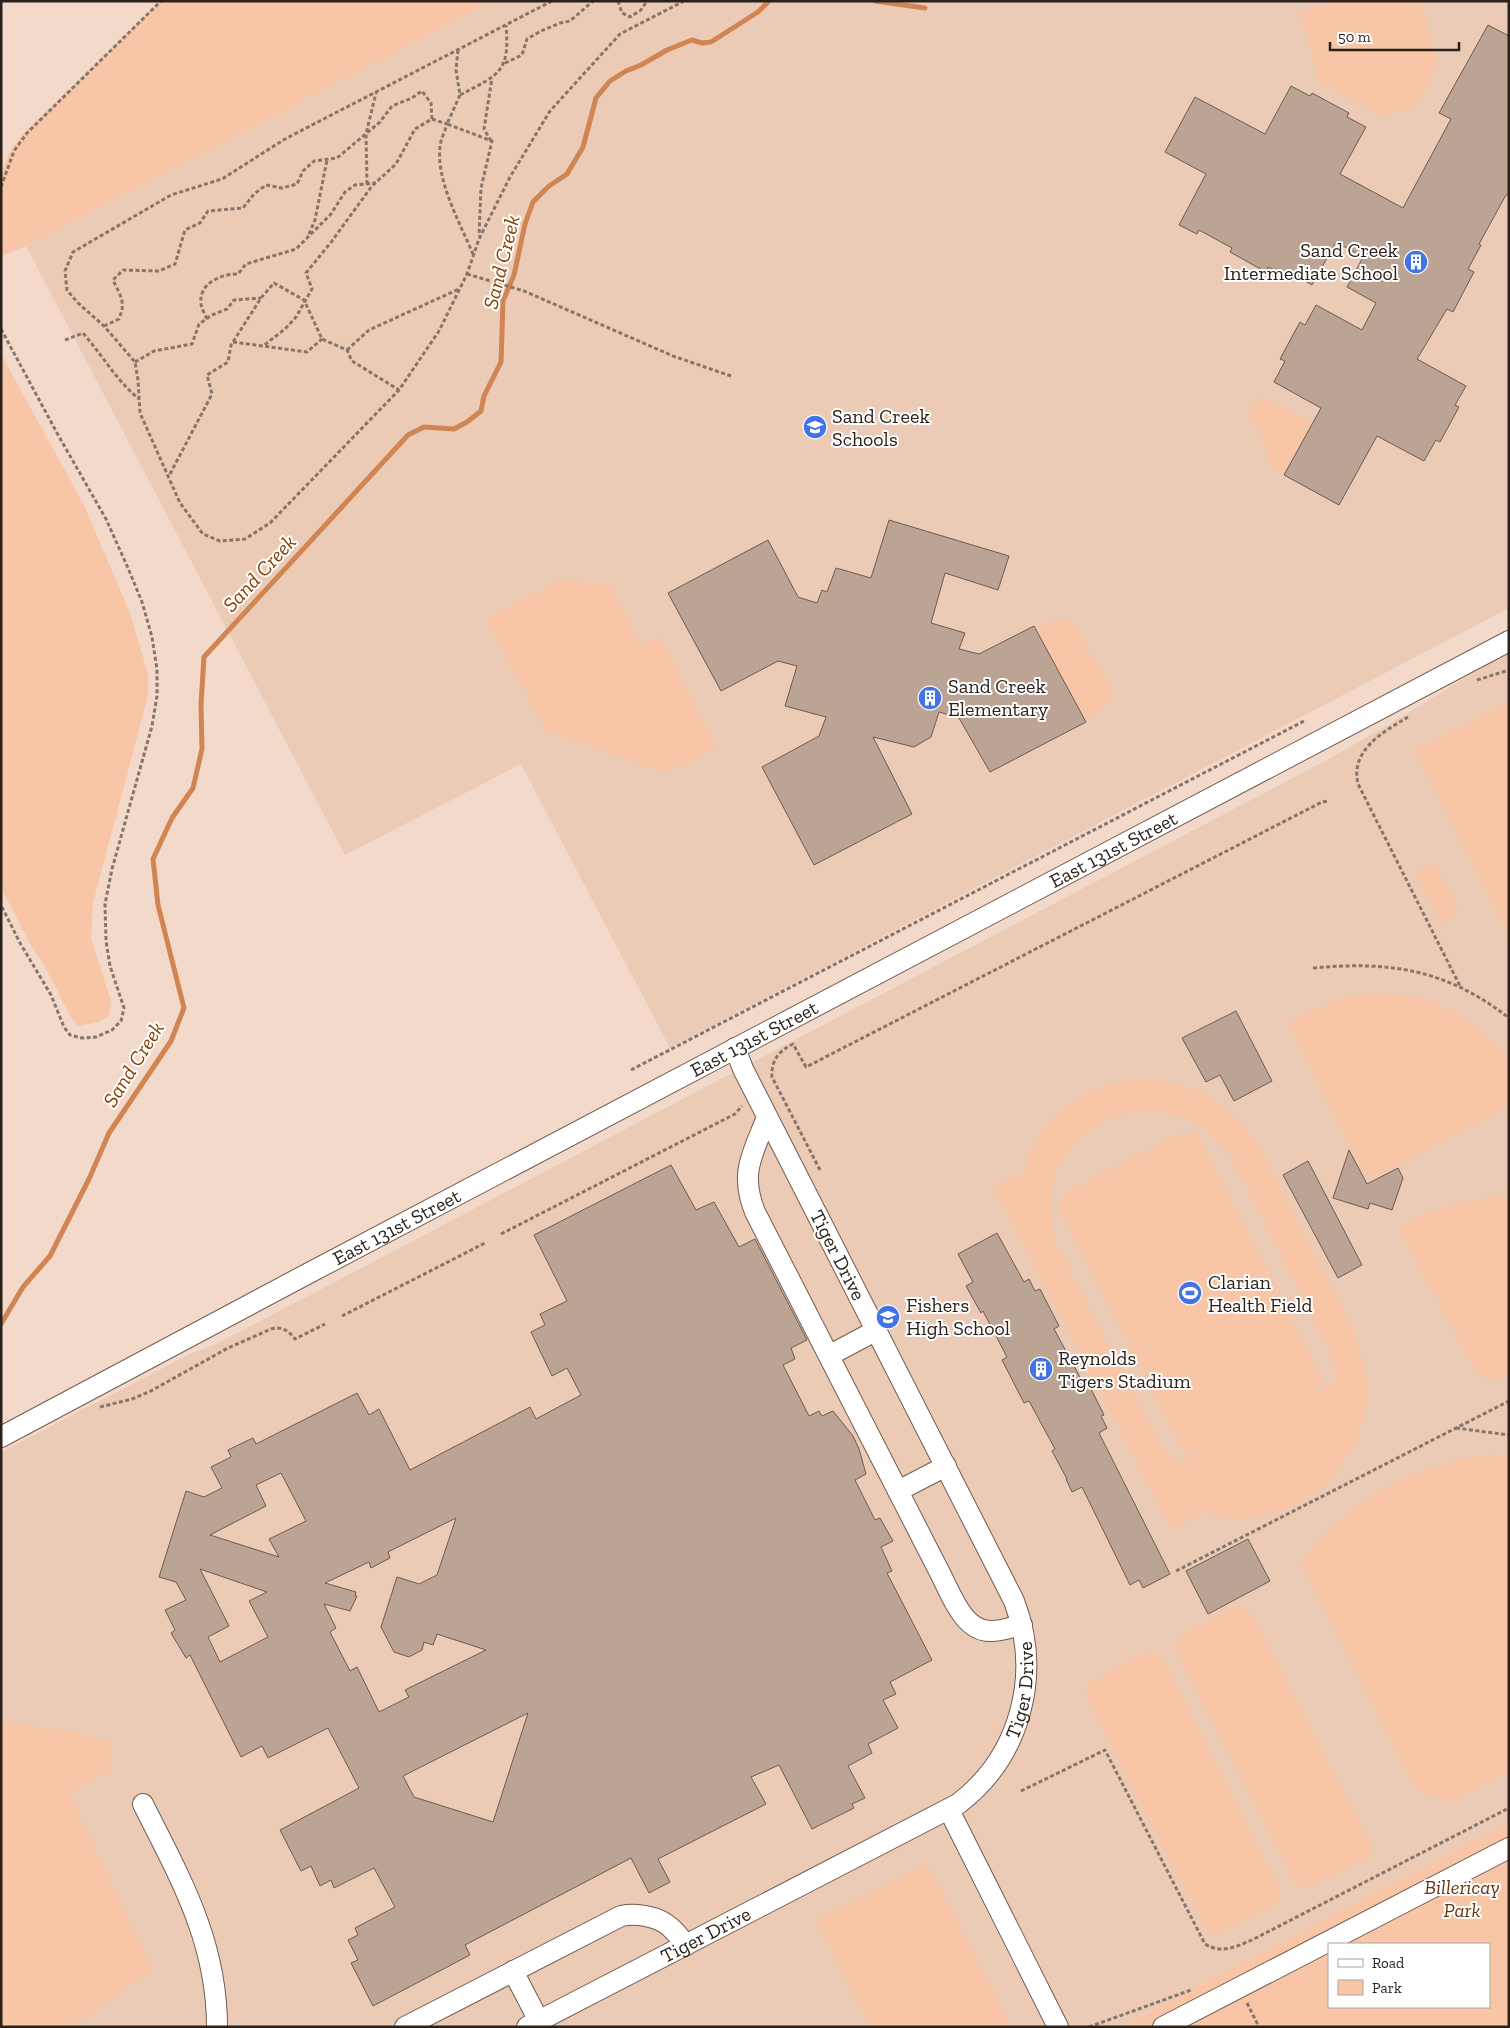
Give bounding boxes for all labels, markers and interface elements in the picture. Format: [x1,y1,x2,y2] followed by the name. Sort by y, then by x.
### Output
[1330,20,1459,52] scale bar
[1338,28,1371,46] text: 50 m
[477,212,525,312] water label: Sand Creek
[1224,238,1399,285] place label: Sand Creek Intermediate School
[1403,249,1429,275] building icon: Sand Creek Intermediate School
[832,404,930,451] place label: Sand Creek Schools
[802,414,828,440] school or university icon: Sand Creek Schools
[217,529,301,617] water label: Sand Creek
[948,674,1049,721] place label: Sand Creek Elementary
[917,685,943,711] building icon: Sand Creek Elementary
[1045,806,1182,893] street label: East 131st Street
[686,995,823,1082] street label: East 131st Street
[97,1017,169,1111] water label: Sand Creek
[329,1183,465,1270] street label: East 131st Street
[805,1206,871,1304] street label: Tiger Drive
[1208,1270,1312,1317] place label: Clarian Health Field
[1177,1280,1203,1306] sports icon: Clarian Health Field
[906,1293,1010,1340] place label: Fishers High School
[875,1304,901,1330] school or university icon: Fishers High School
[1058,1346,1192,1393] place label: Reynolds Tigers Stadium
[1028,1356,1054,1382] building icon: Reynolds Tigers Stadium
[1000,1640,1038,1742] street label: Tiger Drive
[1424,1875,1500,1922] park label: Billericay Park
[656,1901,755,1968] street label: Tiger Drive
[1328,1943,1490,2008] legend
[1372,1954,1405,1972] text: Road
[1372,1979,1402,1997] text: Park

